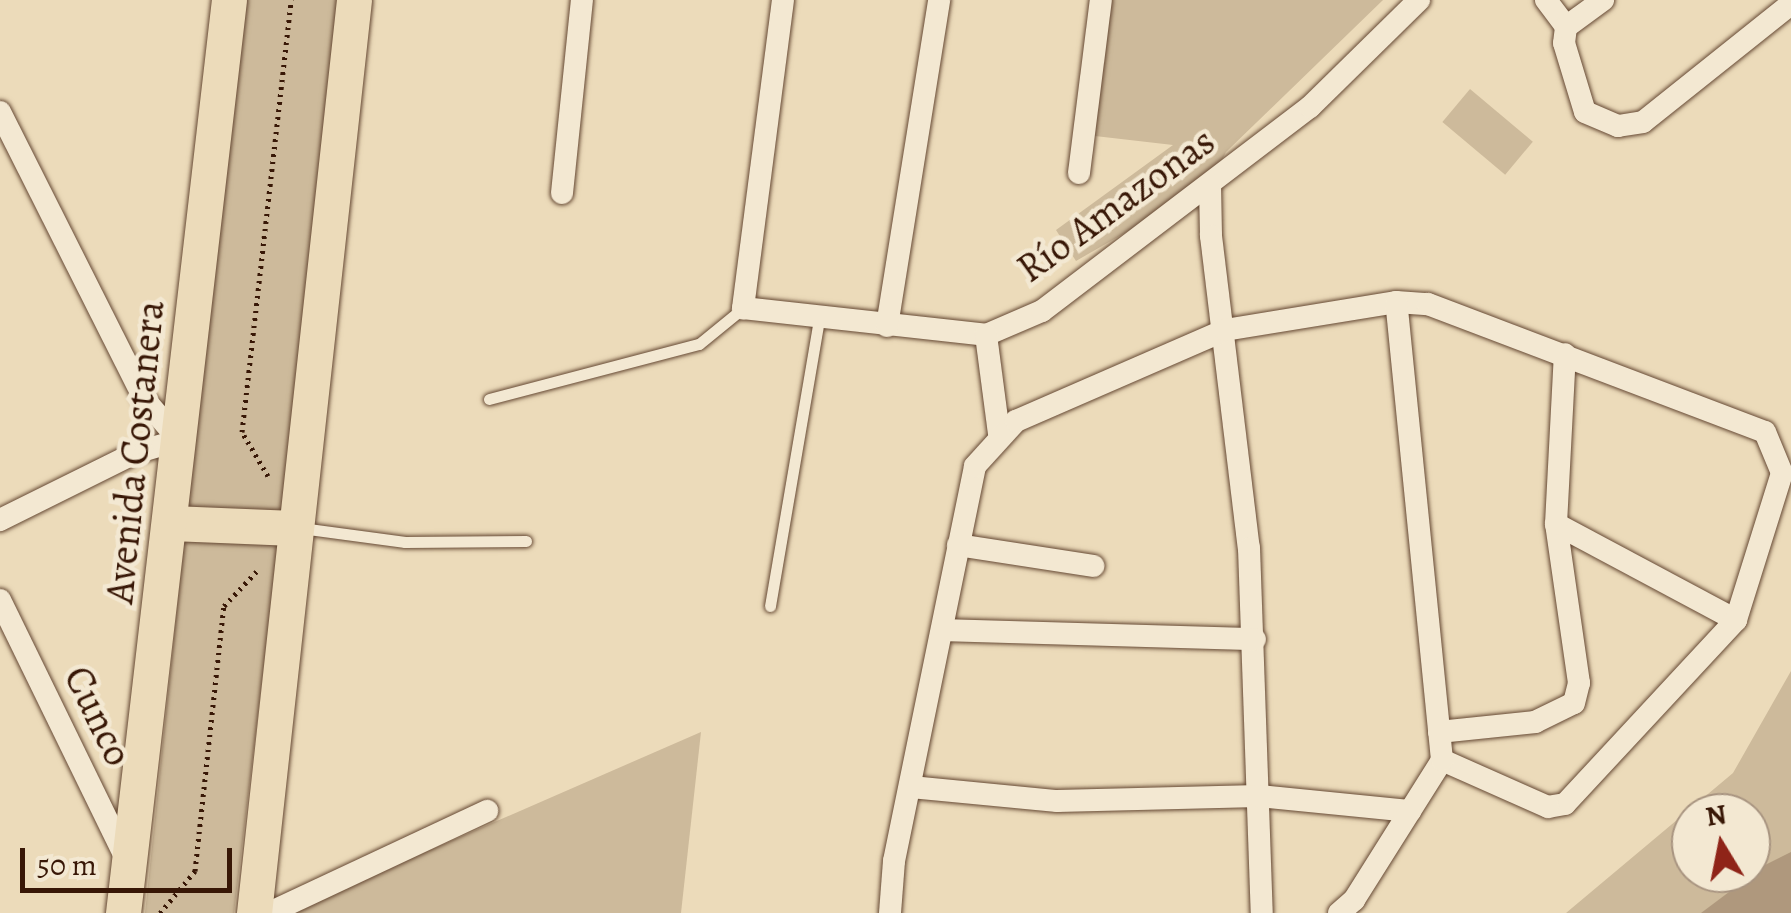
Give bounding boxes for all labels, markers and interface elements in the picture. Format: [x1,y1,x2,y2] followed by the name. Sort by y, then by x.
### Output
[1008,117,1224,293] street label: Río Amazonas
[95,298,175,606] street label: Avenida Costanera
[53,658,143,774] street label: Cunco
[1671,793,1771,893] north arrow
[1703,795,1729,836] text: N
[25,828,238,890] scale bar
[37,845,97,885] text: 50 m

